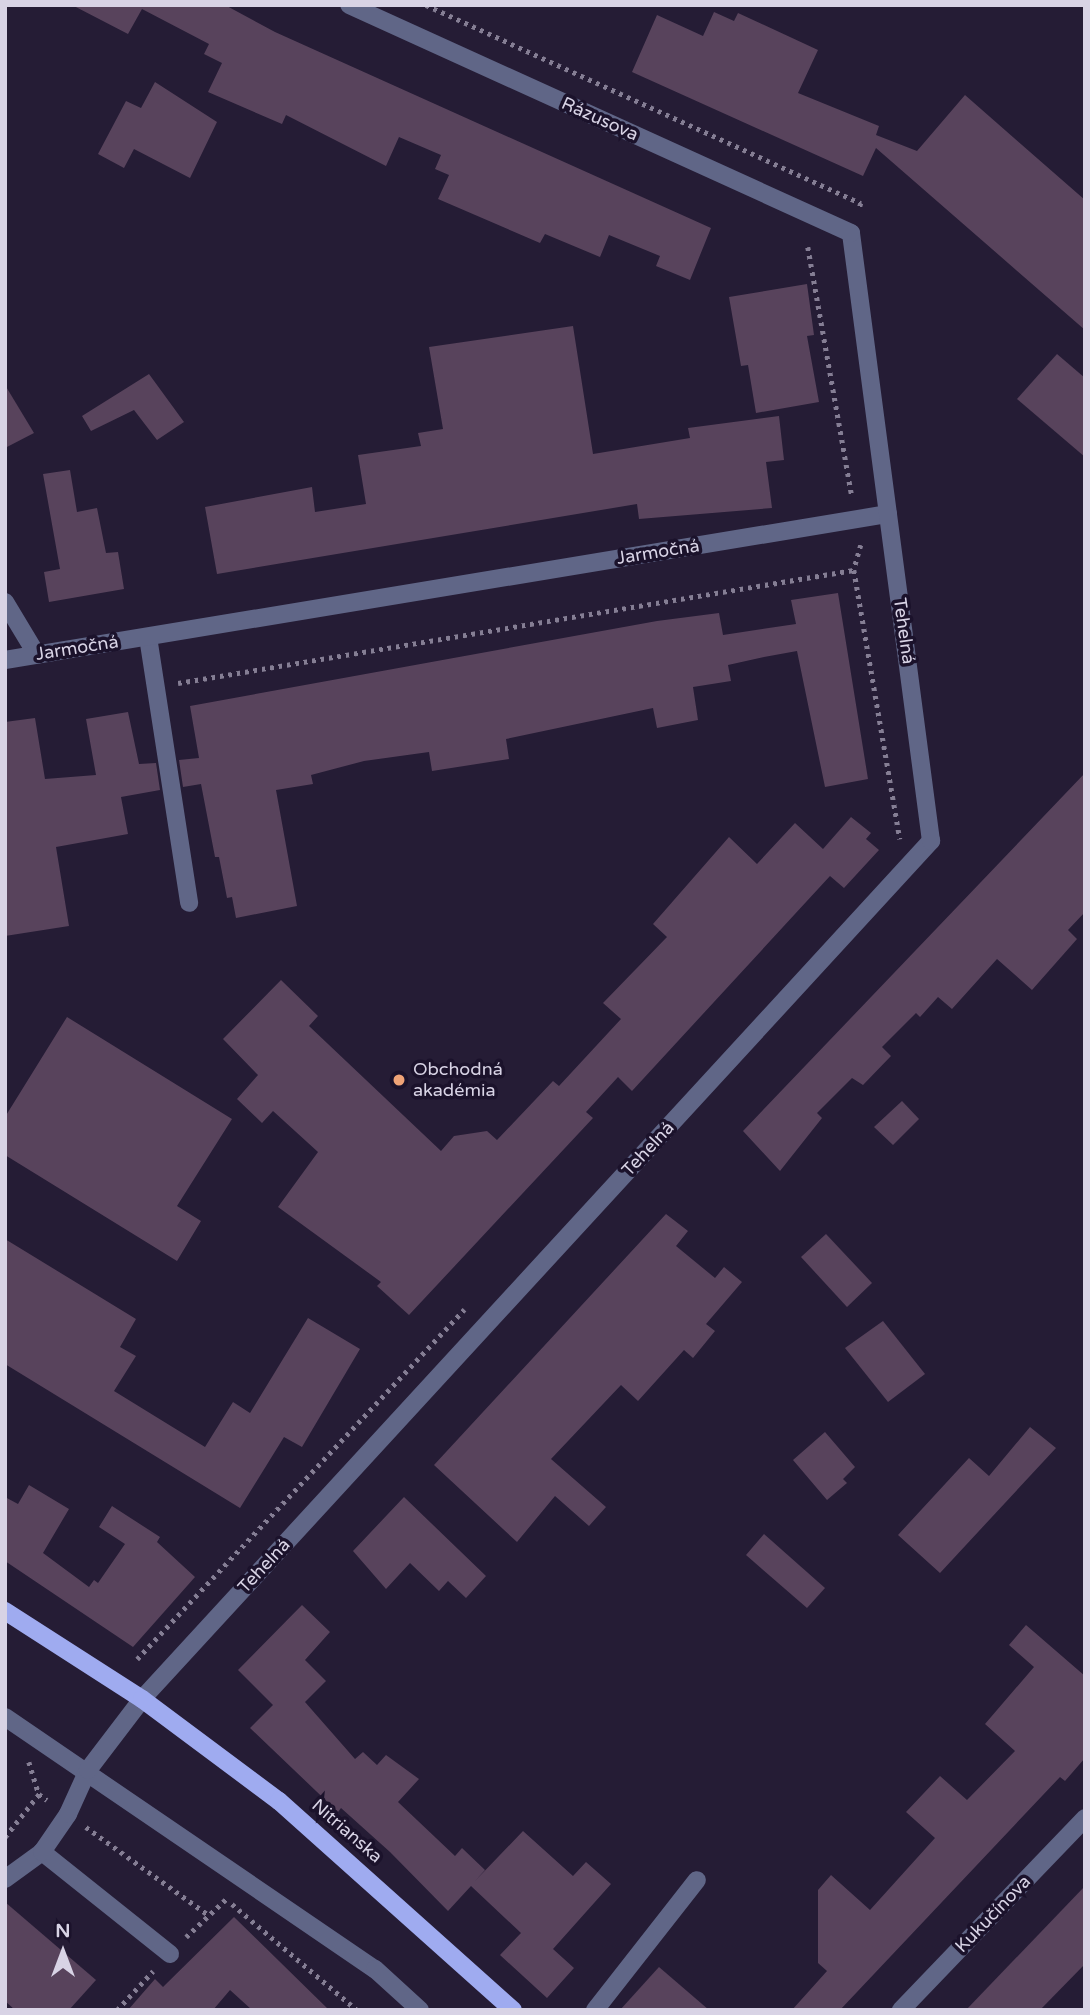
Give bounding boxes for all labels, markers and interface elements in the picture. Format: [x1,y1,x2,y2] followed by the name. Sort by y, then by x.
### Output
[558,92,642,146] street label: Rázusova
[615,535,701,569] street label: Jarmočná
[889,596,919,666] street label: Tehelná
[34,631,120,665] street label: Jarmočná
[413,1059,503,1102] place label: Obchodná akadémia
[391,1072,407,1088] marker: Obchodná akadémia
[617,1117,679,1181] street label: Tehelná
[233,1534,295,1598] street label: Tehelná
[307,1794,387,1868] street label: Nitrianska
[951,1871,1035,1957] street label: Kukučínova
[28,1917,98,1987] north arrow
[55,1920,71,1942] text: N

